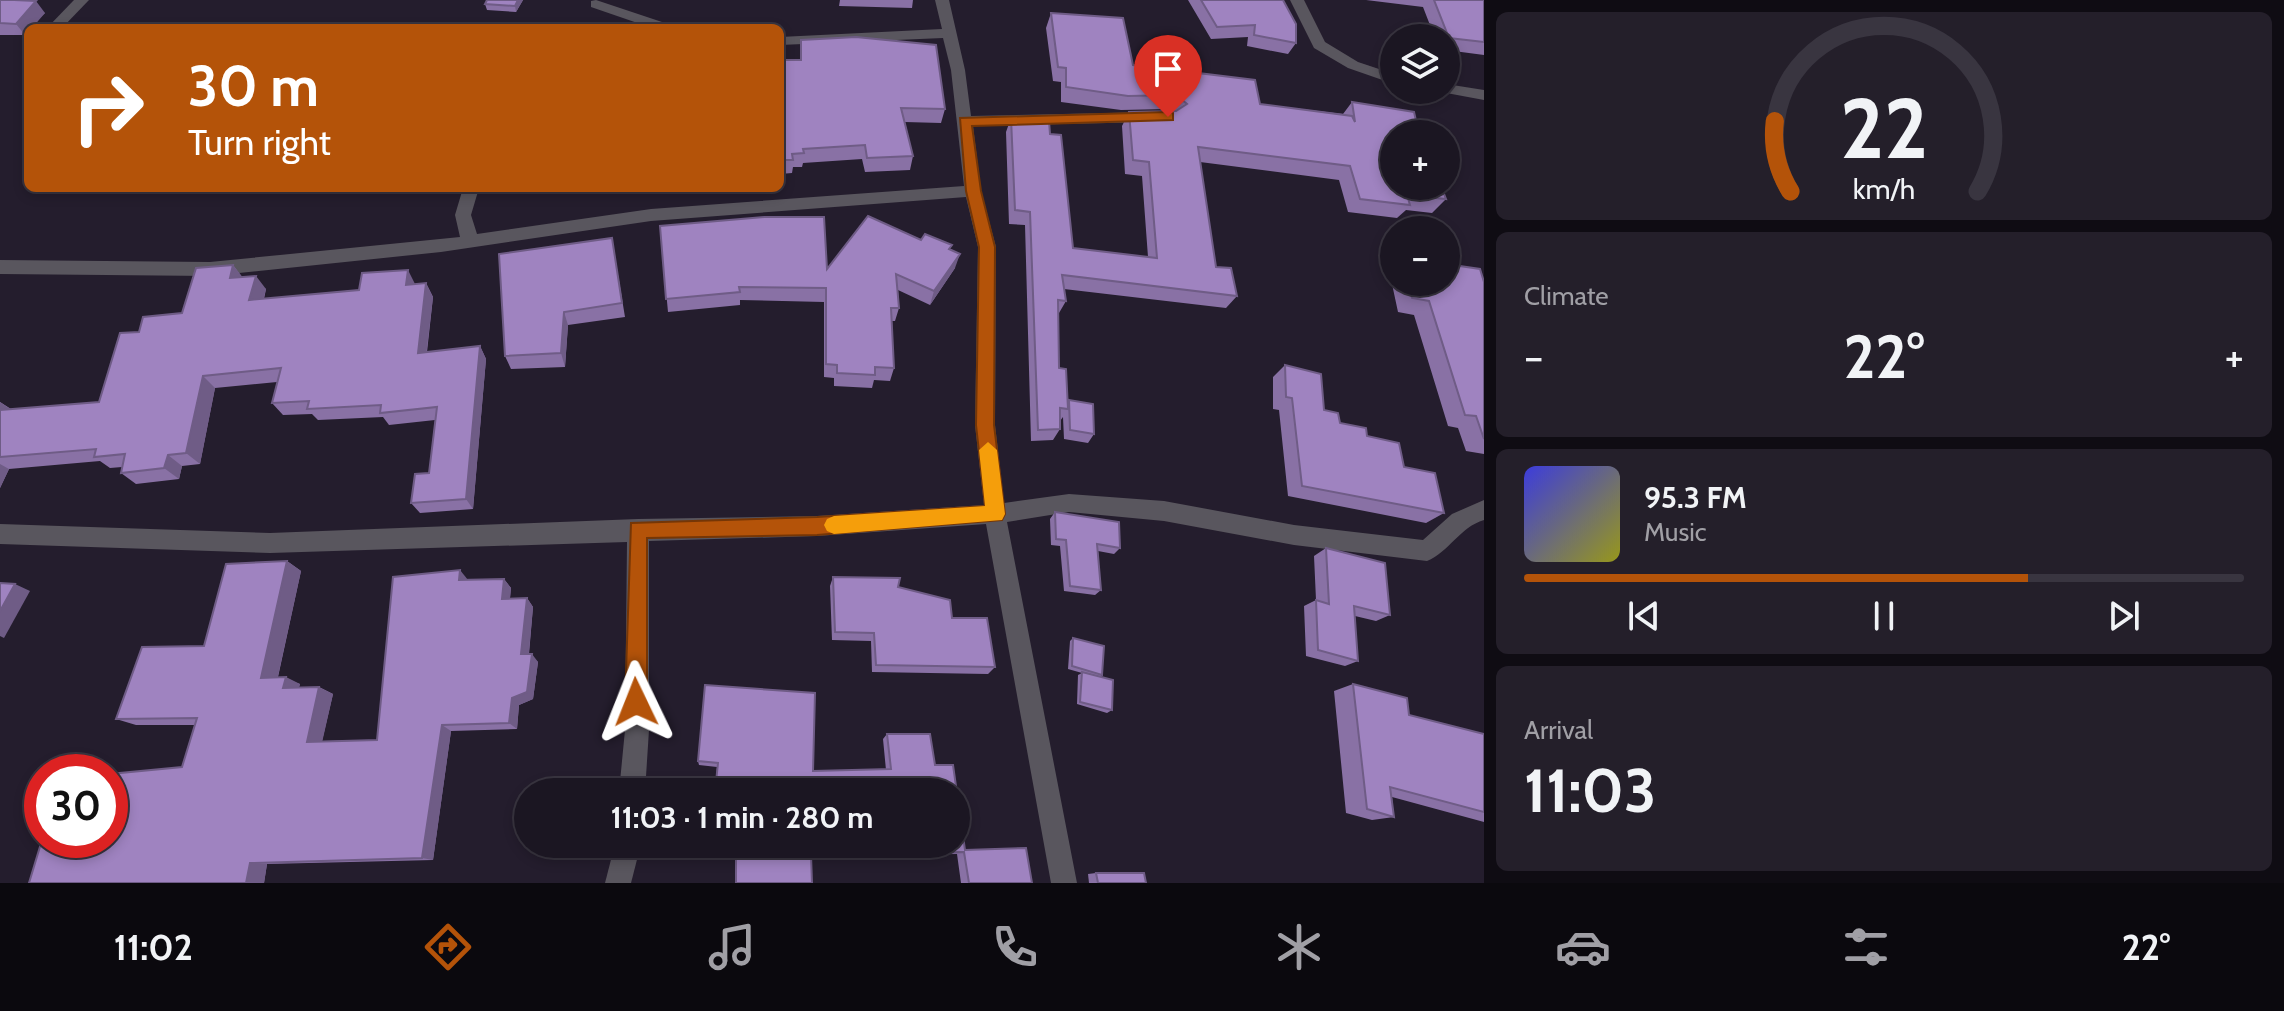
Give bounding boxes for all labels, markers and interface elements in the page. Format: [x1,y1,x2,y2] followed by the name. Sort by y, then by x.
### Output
[1380,24,1460,296] map controls
[1380,24,1460,104] button: layers
[1134,35,1202,117] pin
[1146,47,1190,91] icon: arrive
[188,52,319,120] text: 30 m
[56,56,160,160] icon: right
[1840,78,1928,179] text: 22
[188,120,331,164] text: Turn right
[1380,120,1460,200] button: +
[1853,171,1915,206] text: km/h
[1380,216,1460,296] button: −
[1524,280,1609,312] text: Climate
[1844,320,1924,393] text: 22°
[1524,330,1543,383] text: −
[2225,330,2244,383] text: +
[1644,479,1747,516] text: 95.3 FM
[1644,516,1707,548] text: Music
[1622,594,1666,638] icon: previous
[1862,594,1906,638] icon: pause
[2102,594,2146,638] icon: next
[594,660,678,744] position arrow
[1524,714,1593,746] text: Arrival
[24,754,128,858] speed limit sign: 30
[1524,754,1656,827] text: 11:03
[611,799,873,836] text: 11:03 · 1 min · 280 m
[420,919,476,975] icon: directions
[704,919,760,975] icon: music
[987,919,1043,975] icon: phone
[1271,919,1327,975] icon: climate
[1555,919,1611,975] icon: car
[1838,919,1894,975] icon: filters
[114,925,193,969] text: 11:02
[2122,925,2170,969] text: 22°

